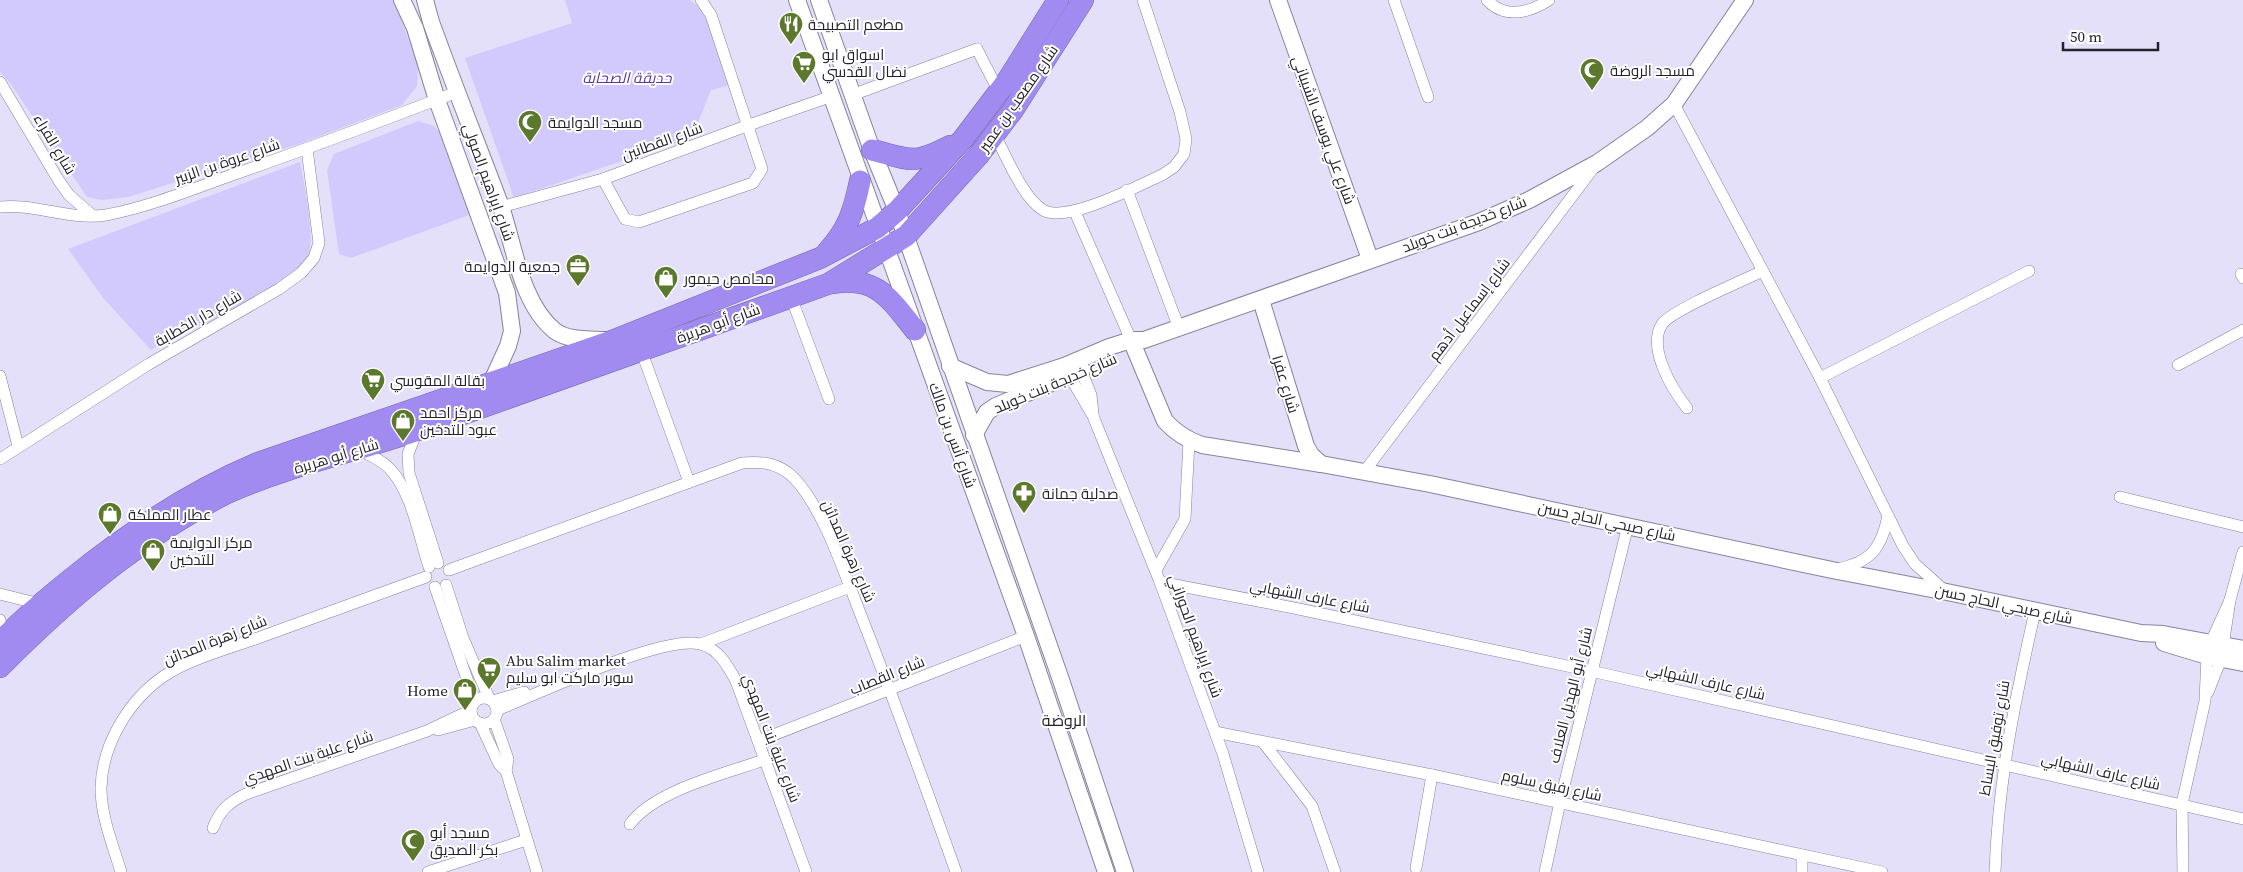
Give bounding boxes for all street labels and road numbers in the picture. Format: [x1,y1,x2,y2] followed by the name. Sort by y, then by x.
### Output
[973,40,1064,157] street label: شارع مصعب بن عمير
[1285,53,1361,208] street label: شارع علي يوسف الشيباني
[28,110,81,179] street label: شارع الفراء
[619,117,706,166] street label: شارع القطانين
[456,120,520,244] street label: شارع إبراهيم الصولي
[171,133,283,190] street label: شارع عروة بن الزبير
[1399,191,1530,258] street label: شارع خديجة بنت خويلد
[1423,253,1515,365] street label: شارع إسماعيل أدهم
[151,285,246,352] street label: شارع دار الخطابة
[673,298,763,349] street label: شارع أبو هريرة
[990,348,1120,419] street label: شارع خديجة بنت خويلد
[1266,352,1305,416] street label: شارع عفرا
[923,379,982,491] street label: شارع أنس بن مالك
[291,433,381,480] street label: شارع أبو هريرة
[816,496,881,606] street label: شارع زهرة المدائن
[1536,496,1678,548] street label: شارع صبحي الحاج حسن
[1162,571,1228,701] street label: شارع إبراهيم الحوراني
[1248,574,1372,620] street label: شارع عارف الشهابي
[1933,579,2075,631] street label: شارع صبحي الحاج حسن
[160,610,270,671] street label: شارع زهرة المدائن
[1543,624,1598,766] street label: شارع أبو الهذيل العلاف
[846,650,928,701] street label: شارع القصاب
[1644,657,1768,707] street label: شارع عارف الشهابي
[736,671,806,806] street label: شارع علية بنت المهدي
[1973,679,2015,798] street label: شارع توفيق البساط
[240,725,377,791] street label: شارع علية بنت المهدي
[2039,747,2163,797] street label: شارع عارف الشهابي
[1500,764,1604,807] street label: شارع رفيق سلوم

